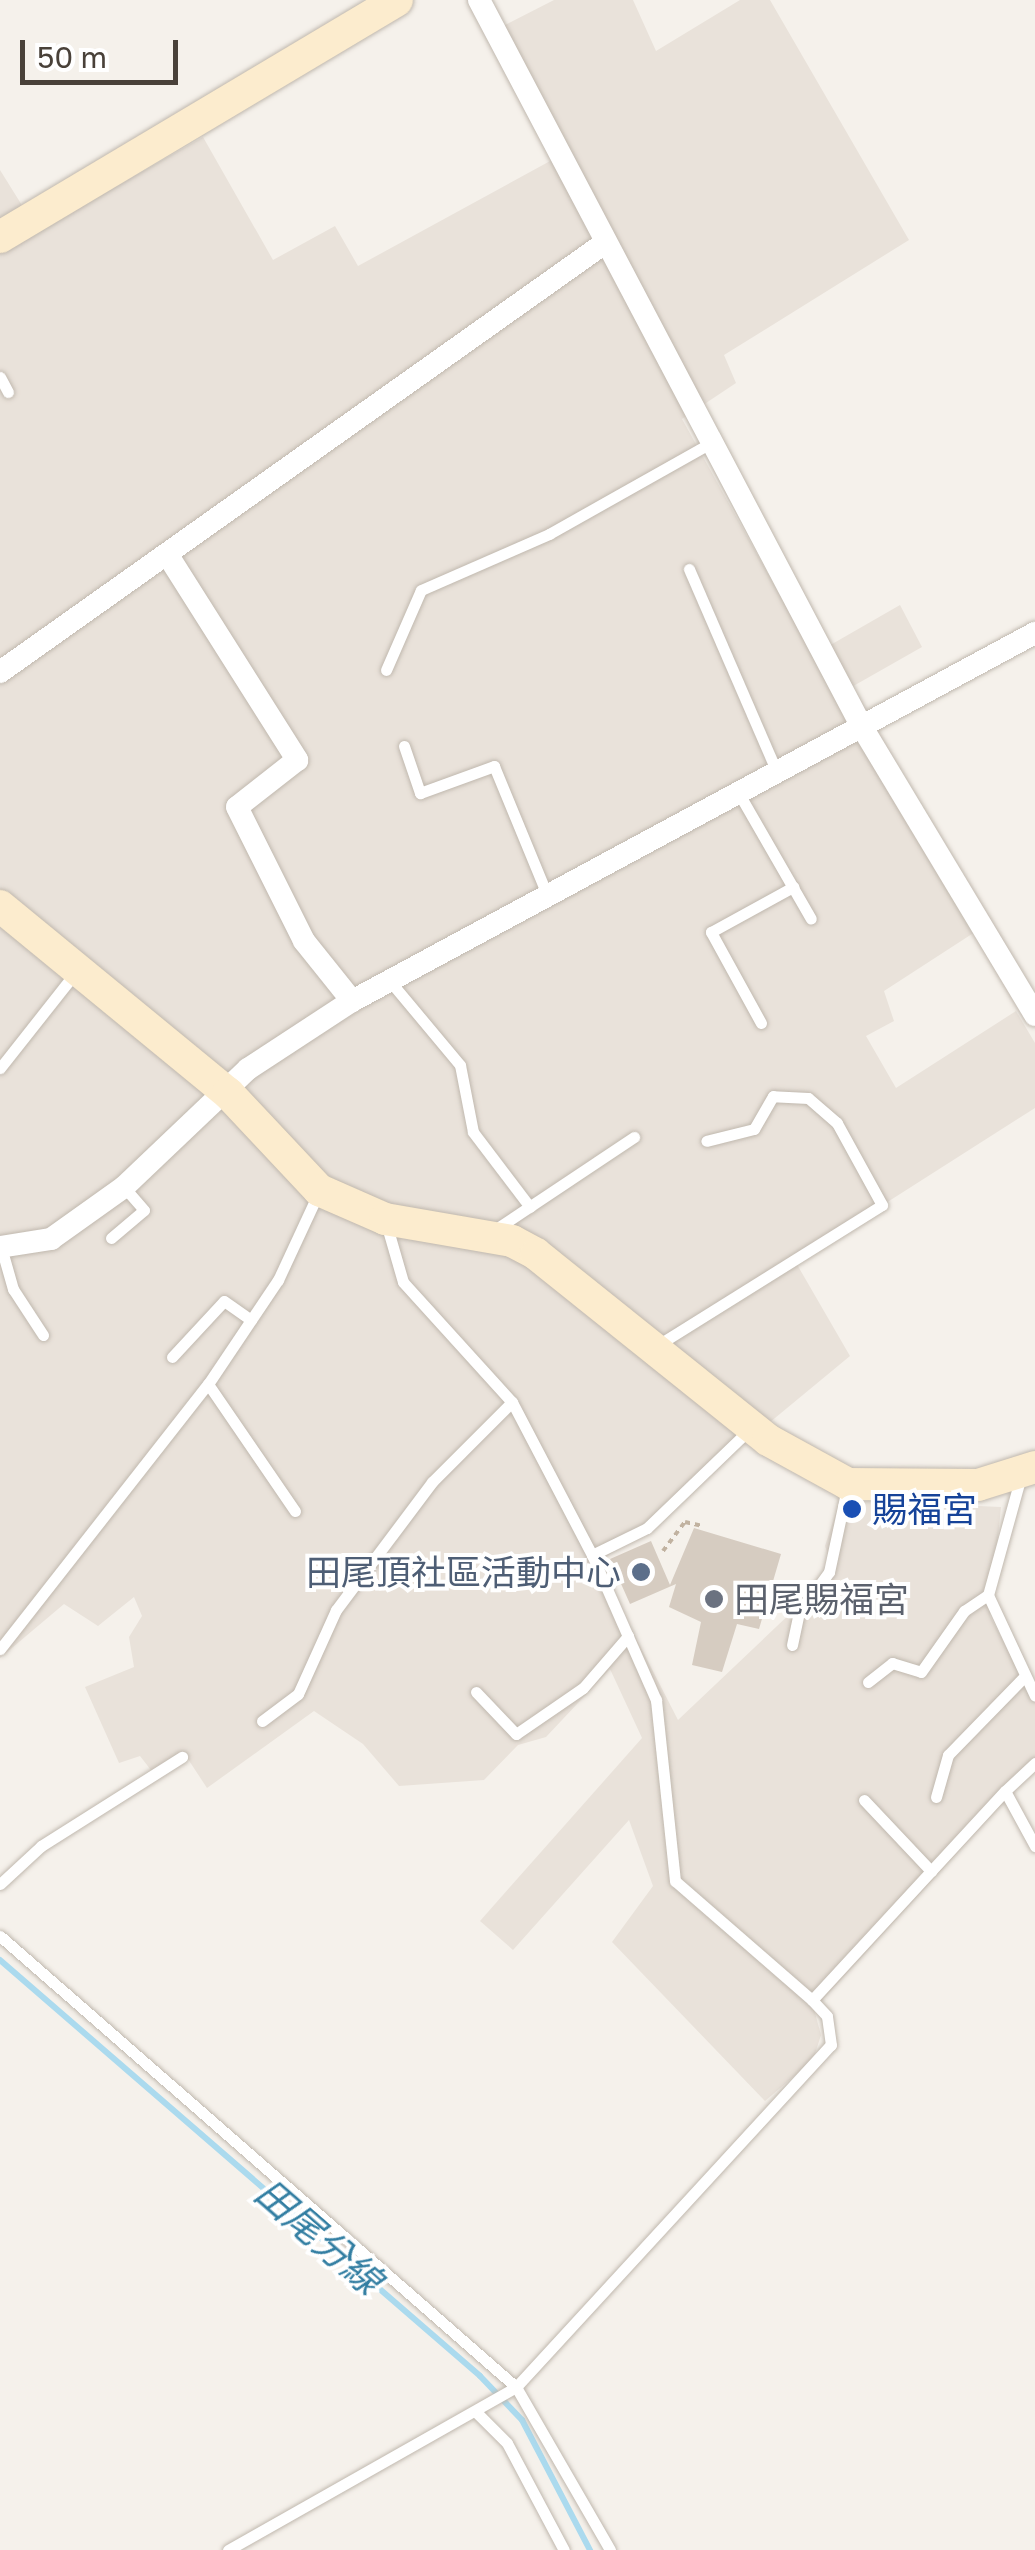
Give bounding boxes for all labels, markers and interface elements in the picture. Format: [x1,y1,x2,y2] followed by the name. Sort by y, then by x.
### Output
[25,20,182,82] scale bar
[37,39,107,75] text: 50 m
[872,1488,977,1530] place label: 賜福宮
[841,1498,863,1520] marker: 賜福宮
[306,1551,621,1593] place label: 田尾頂社區活動中心
[630,1561,652,1583] marker: 田尾頂社區活動中心
[734,1578,909,1620] place label: 田尾賜福宮
[703,1588,725,1610] marker: 田尾賜福宮
[247,2169,391,2303] water label: 田尾分線

